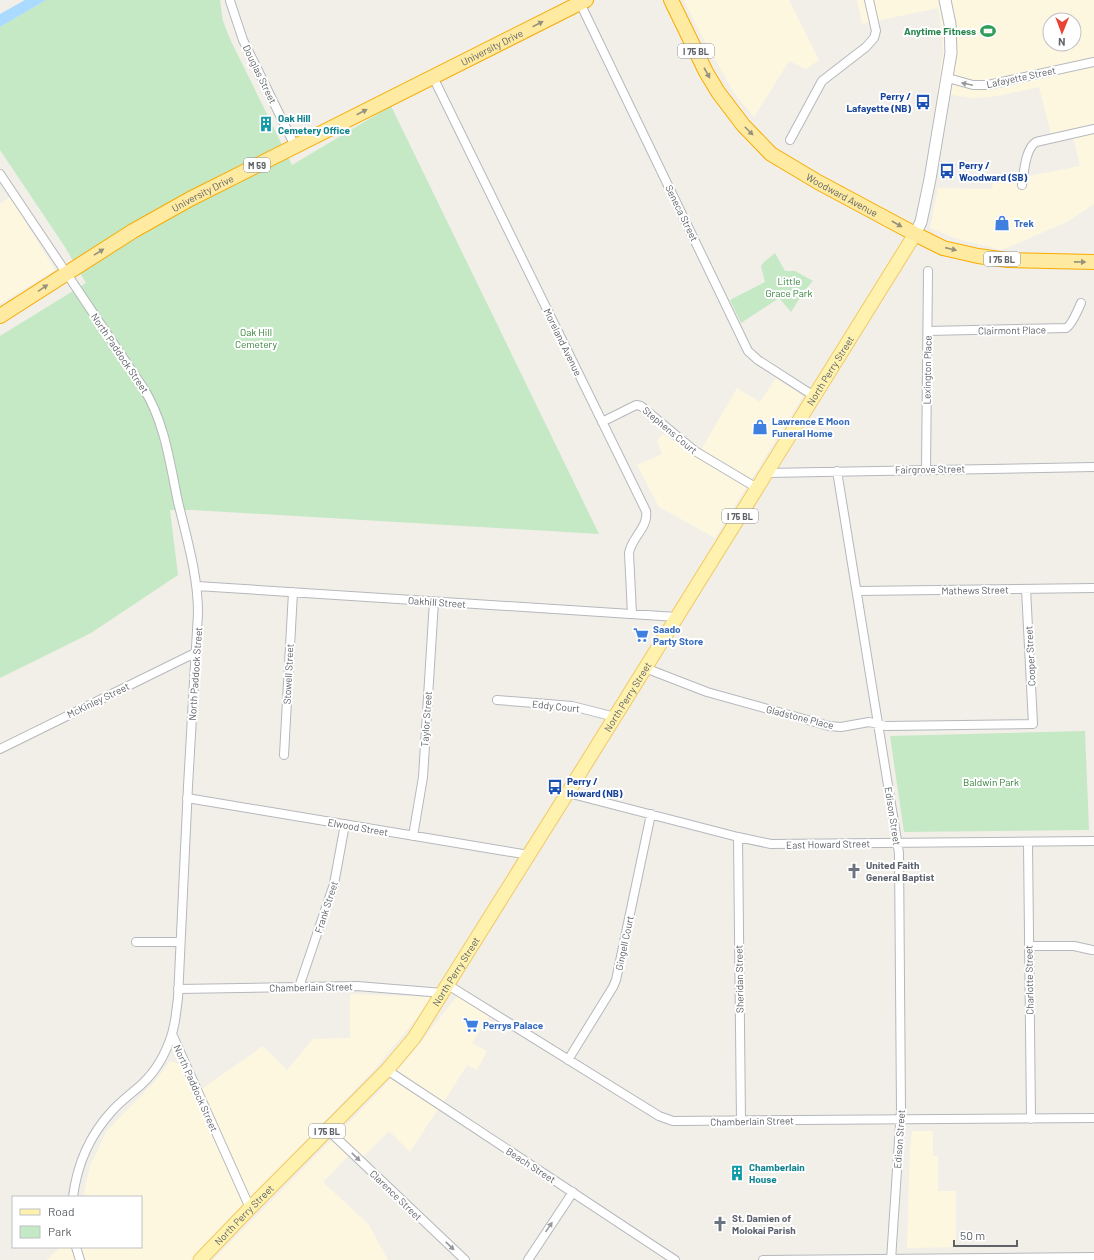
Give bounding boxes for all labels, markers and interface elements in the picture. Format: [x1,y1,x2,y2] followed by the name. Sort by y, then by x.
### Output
[1042,12,1082,52] north arrow
[532,21,544,27] one-way arrow
[979,22,997,40] sports icon: Anytime Fitness
[904,25,976,37] place label: Anytime Fitness
[459,27,525,68] street label: University Drive
[1058,36,1066,49] text: N
[241,43,280,106] street label: Douglas Street
[678,44,714,58] road number: I 75 BL
[985,64,1057,90] street label: Lafayette Street
[703,67,710,79] one-way arrow
[961,80,973,86] one-way arrow
[846,90,912,114] place label: Perry / Lafayette (NB)
[914,93,932,111] bus stop icon: Perry / Lafayette (NB)
[356,109,368,115] one-way arrow
[278,112,351,136] place label: Oak Hill Cemetery Office
[257,115,275,133] building icon: Oak Hill Cemetery Office
[744,126,754,136] one-way arrow
[244,158,270,172] road number: M 59
[959,159,1028,183] place label: Perry / Woodward (SB)
[938,162,956,180] bus stop icon: Perry / Woodward (SB)
[804,170,880,219] street label: Woodward Avenue
[169,172,235,214] street label: University Drive
[663,183,701,244] street label: Seneca Street
[993,214,1011,232] shop icon: Trek
[1014,217,1034,229] place label: Trek
[891,221,903,228] one-way arrow
[944,247,957,253] one-way arrow
[94,248,104,256] one-way arrow
[984,252,1020,266] road number: I 75 BL
[1074,259,1087,265] one-way arrow
[765,275,813,299] park label: Little Grace Park
[38,284,48,292] one-way arrow
[541,306,585,378] street label: Moreland Avenue
[89,311,151,396] street label: North Paddock Street
[978,323,1046,337] street label: Clairmont Place
[235,326,277,350] park label: Oak Hill Cemetery
[804,333,856,408] street label: North Perry Street
[920,335,934,405] street label: Lexington Place
[640,404,700,456] street label: Stephens Court
[772,415,850,439] place label: Lawrence E Moon Funeral Home
[751,418,769,436] shop icon: Lawrence E Moon Funeral Home
[895,462,965,476] street label: Fairgrove Street
[722,509,758,523] road number: I 75 BL
[941,583,1009,597] street label: Mathews Street
[408,594,467,610] street label: Oakhill Street
[653,623,704,647] place label: Saado Party Store
[1022,625,1038,687] street label: Cooper Street
[186,626,204,721] street label: North Paddock Street
[632,626,650,644] supermarket icon: Saado Party Store
[280,643,296,705] street label: Stowell Street
[601,659,654,734] street label: North Perry Street
[65,680,131,720] street label: McKinley Street
[418,690,434,747] street label: Taylor Street
[532,698,581,715] street label: Eddy Court
[765,703,835,731] street label: Gladstone Place
[567,775,623,799] place label: Perry / Howard (NB)
[963,776,1019,788] park label: Baldwin Park
[546,778,564,796] bus stop icon: Perry / Howard (NB)
[882,786,904,846] street label: Edison Street
[327,816,389,838] street label: Elwood Street
[786,837,870,851] street label: East Howard Street
[866,859,934,883] place label: United Faith General Baptist
[845,862,863,880] church icon: United Faith General Baptist
[312,879,340,935] street label: Frank Street
[612,914,636,971] street label: Gingell Court
[429,934,482,1008] street label: North Perry Street
[732,945,746,1013] street label: Sheridan Street
[1022,945,1036,1015] street label: Charlotte Street
[269,980,353,994] street label: Chamberlain Street
[462,1016,480,1034] supermarket icon: Perrys Palace
[483,1019,544,1031] place label: Perrys Palace
[171,1043,221,1134] street label: North Paddock Street
[891,1109,907,1169] street label: Edison Street
[710,1114,794,1128] street label: Chamberlain Street
[309,1124,345,1138] road number: I 75 BL
[504,1145,558,1186] street label: Beach Street
[351,1152,361,1161] one-way arrow
[749,1161,805,1185] place label: Chamberlain House
[728,1164,746,1182] building icon: Chamberlain House
[368,1167,425,1223] street label: Clarence Street
[212,1182,276,1247] street label: North Perry Street
[12,1196,142,1248] legend
[48,1204,75,1218] text: Road
[732,1212,796,1236] place label: St. Damien of Molokai Parish
[711,1215,729,1233] church icon: St. Damien of Molokai Parish
[545,1222,553,1233] one-way arrow
[954,1222,1017,1248] scale bar
[48,1224,72,1238] text: Park
[960,1228,985,1242] text: 50 m
[445,1241,455,1251] one-way arrow

